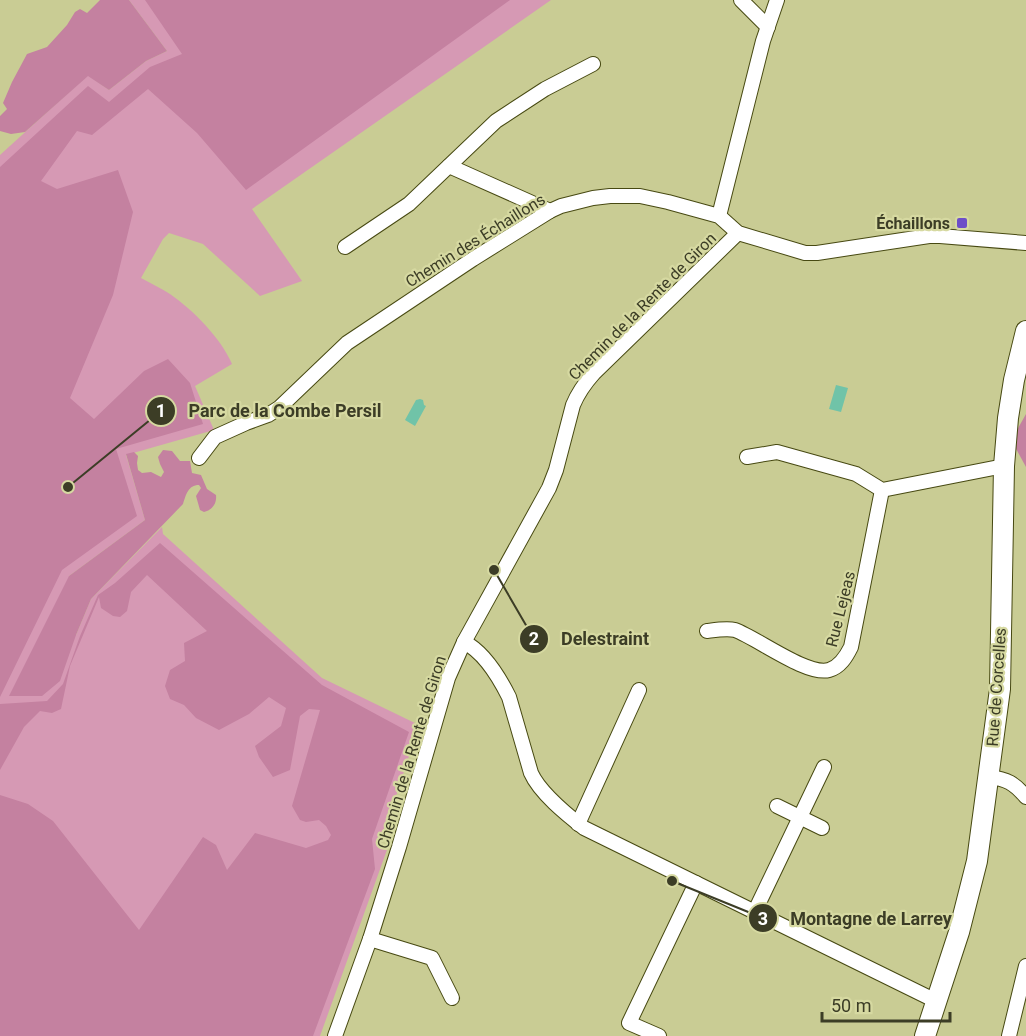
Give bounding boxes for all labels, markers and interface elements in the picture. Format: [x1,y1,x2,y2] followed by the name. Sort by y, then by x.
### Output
[402,190,549,291] street label: Chemin des Échaillons
[876,214,950,233] place label: Échaillons
[955,216,969,230] marker: Échaillons
[565,229,720,384] street label: Chemin de la Rente de Giron
[146,393,393,429] callout: Parc de la Combe Persil
[156,400,166,421] text: 1
[188,400,382,421] text: Parc de la Combe Persil
[822,569,859,649] street label: Rue Lejeas
[519,621,661,657] callout: Delestraint
[983,627,1010,747] street label: Rue de Corcelles
[529,628,539,649] text: 2
[561,628,649,649] text: Delestraint
[373,653,450,851] street label: Chemin de la Rente de Giron
[748,900,964,936] callout: Montagne de Larrey
[758,908,768,929] text: 3
[790,908,953,929] text: Montagne de Larrey
[822,985,950,1023] scale bar
[831,995,871,1016] text: 50 m

